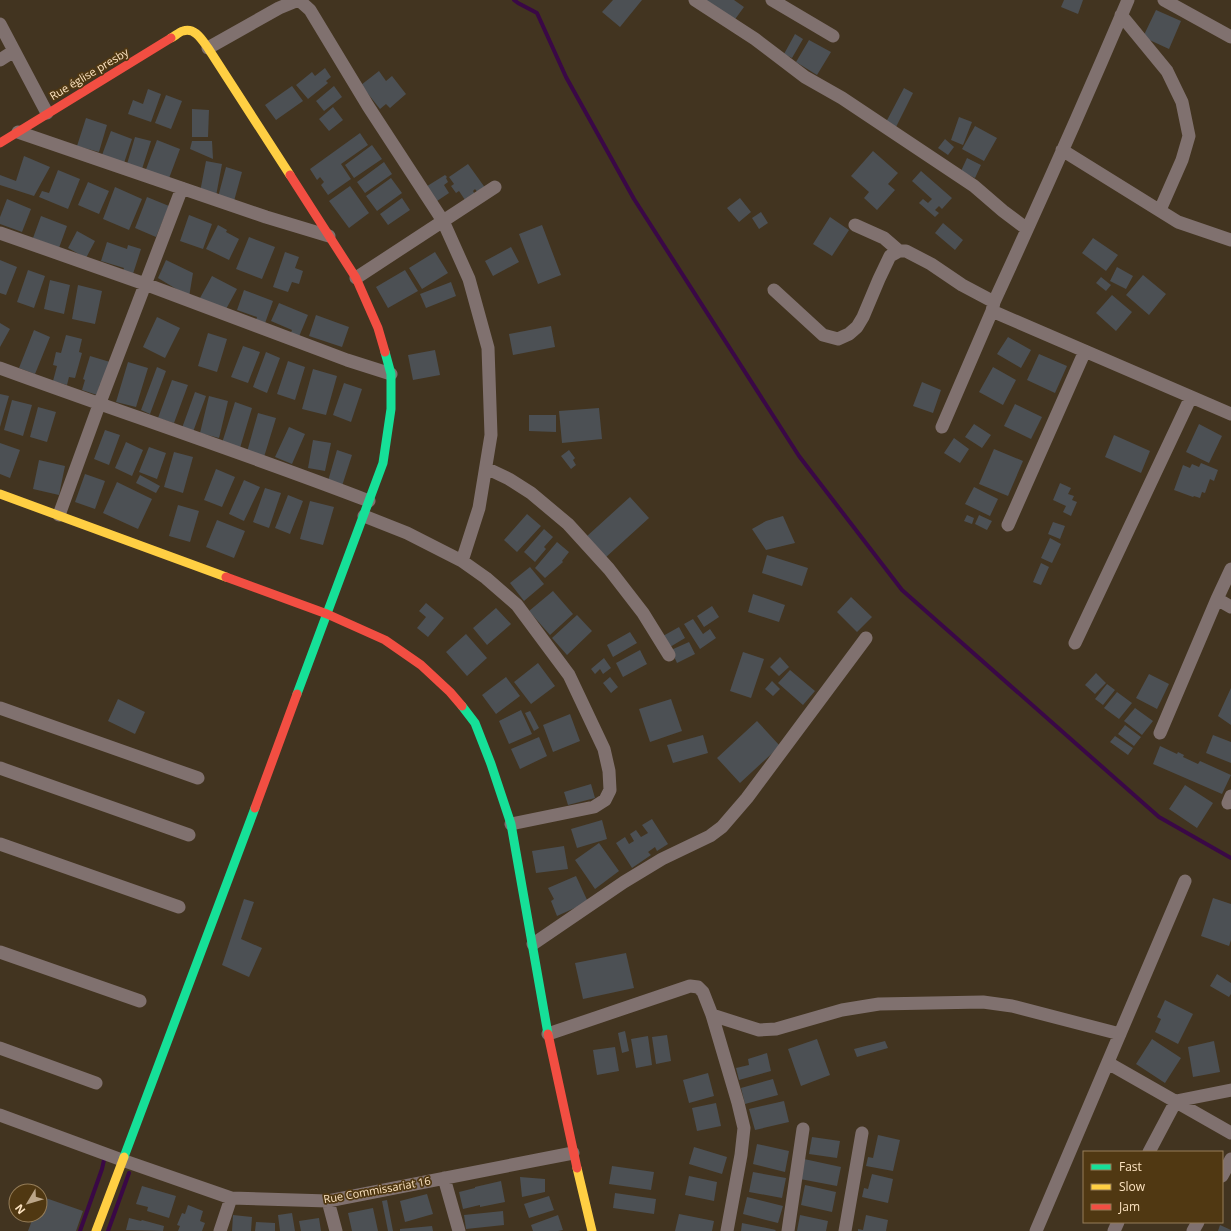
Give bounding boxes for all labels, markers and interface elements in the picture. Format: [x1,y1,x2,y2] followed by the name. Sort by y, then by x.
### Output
[47,44,131,103] street label: Rue église presby
[1083,1151,1223,1223] legend
[1119,1158,1142,1175] text: Fast
[322,1173,432,1206] street label: Rue Commissariat 16
[1119,1178,1146,1195] text: Slow
[8,1183,48,1223] north arrow
[1118,1198,1140,1215] text: Jam
[11,1201,28,1218] text: N

